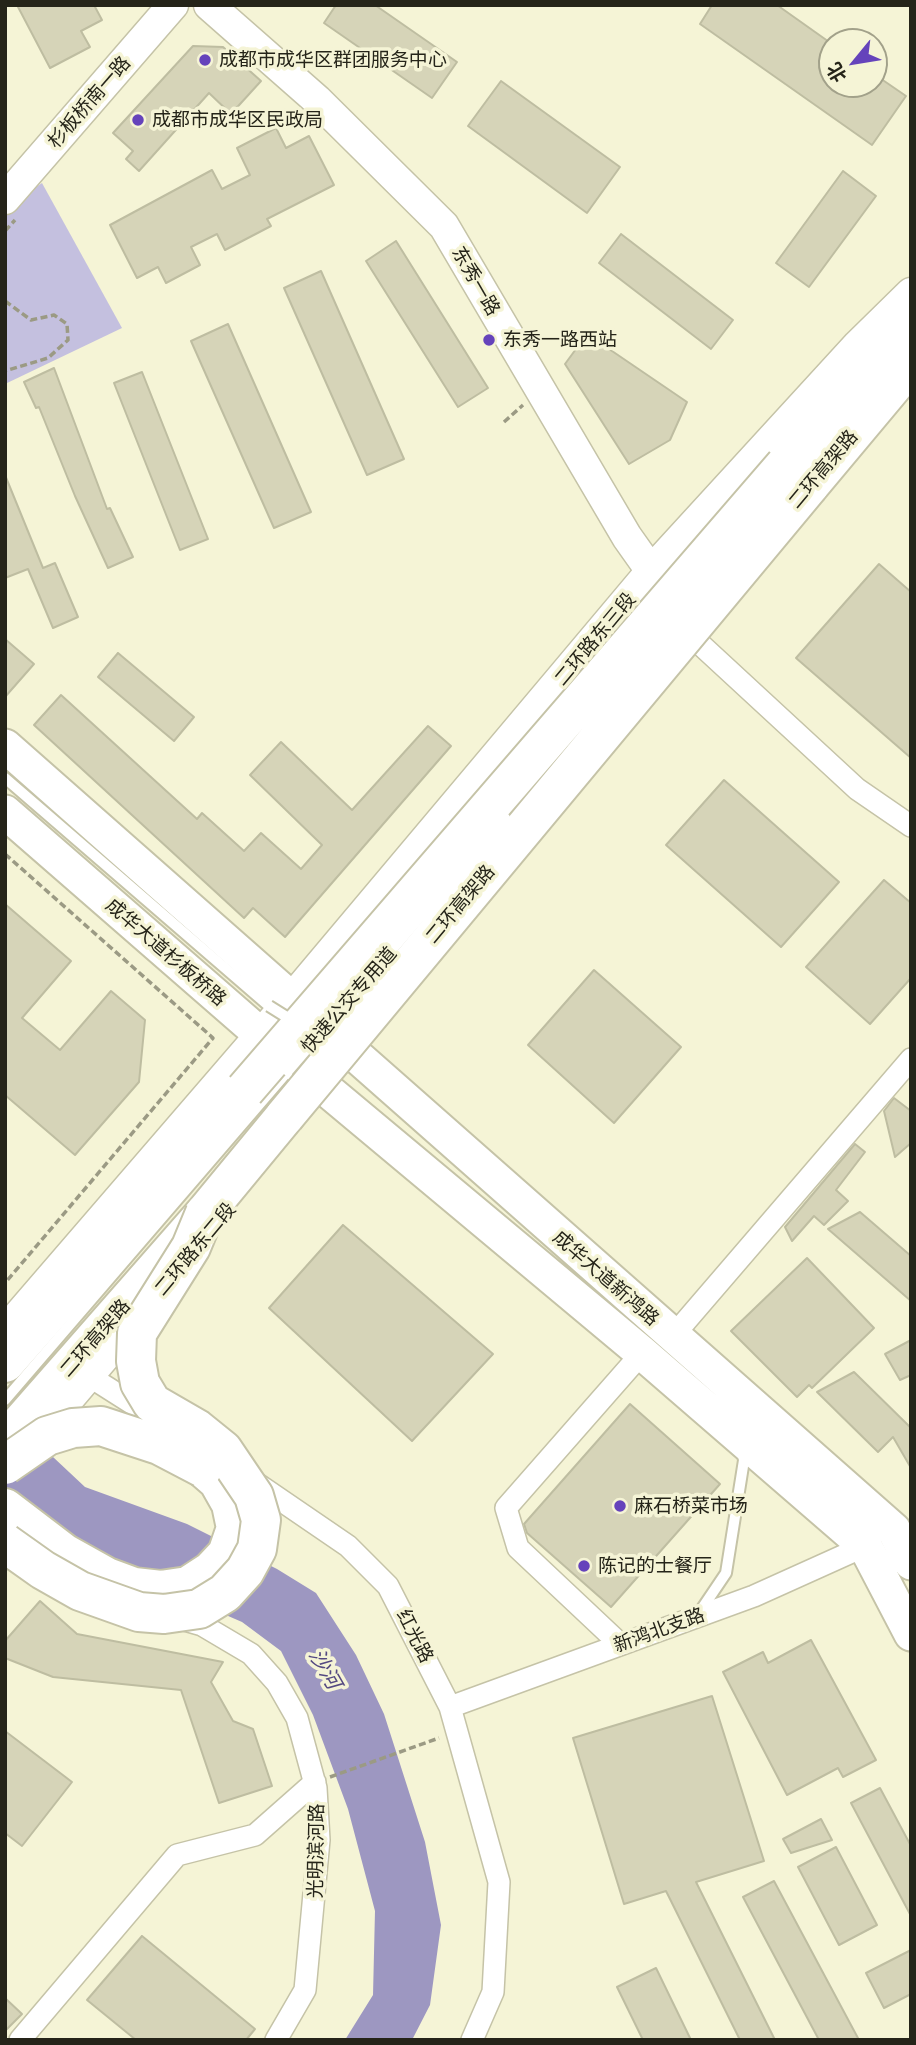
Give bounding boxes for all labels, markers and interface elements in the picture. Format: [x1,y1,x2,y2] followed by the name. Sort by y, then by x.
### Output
[818,28,888,98] north arrow
[219,49,447,71] place label: 成都市成华区群团服务中心
[43,52,135,152] street label: 杉板桥南一路
[197,52,213,68] marker: 成都市成华区群团服务中心
[821,59,851,87] text: 北
[152,109,323,131] place label: 成都市成华区民政局
[130,112,146,128] marker: 成都市成华区民政局
[447,242,505,320] street label: 东秀一路
[503,329,617,351] place label: 东秀一路西站
[481,332,497,348] marker: 东秀一路西站
[784,425,862,513] street label: 二环高架路
[550,588,640,690] street label: 二环路东三段
[421,860,499,948] street label: 二环高架路
[101,894,231,1010] street label: 成华大道杉板桥路
[297,942,401,1058] street label: 快速公交专用道
[150,1198,240,1300] street label: 二环路东二段
[548,1226,664,1330] street label: 成华大道新鸿路
[55,1295,135,1381] street label: 二环高架路
[634,1495,748,1517] place label: 麻石桥菜市场
[612,1498,628,1514] marker: 麻石桥菜市场
[598,1555,712,1577] place label: 陈记的士餐厅
[576,1558,592,1574] marker: 陈记的士餐厅
[610,1603,708,1657] street label: 新鸿北支路
[392,1605,438,1667] street label: 红光路
[304,1645,346,1693] water label: 沙河
[304,1803,328,1899] street label: 光明滨河路

